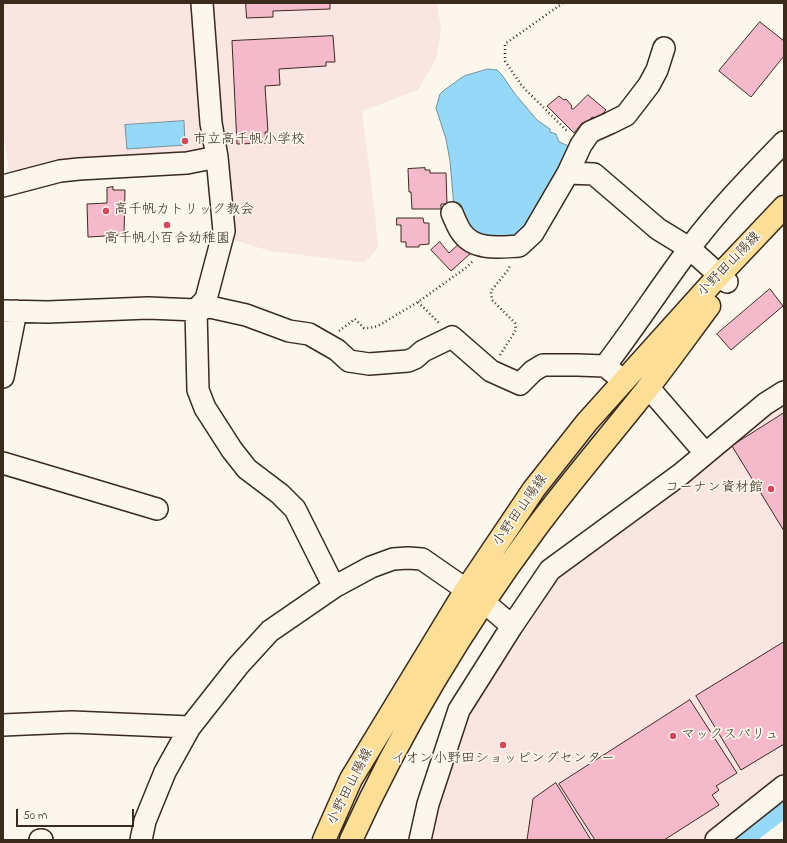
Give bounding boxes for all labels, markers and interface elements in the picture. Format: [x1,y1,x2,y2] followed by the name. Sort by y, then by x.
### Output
[193,133,305,149] place label: 市立高千帆小学校
[180,136,190,146] marker: 市立高千帆小学校
[114,203,254,219] place label: 高千帆カトリック教会
[101,206,111,216] marker: 高千帆カトリック教会
[162,220,172,230] marker: 高千帆小百合幼稚園
[695,229,765,301] street label: 小野田山陽線
[104,232,230,248] place label: 高千帆小百合幼稚園
[490,472,552,550] street label: 小野田山陽線
[665,481,763,497] place label: コーナン資材館
[766,484,776,494] marker: コーナン資材館
[681,728,779,744] place label: マックスバリュ
[668,731,678,741] marker: マックスバリュ
[498,740,508,750] marker: イオン小野田ショッピングセンター
[324,746,378,828] street label: 小野田山陽線
[391,752,615,768] place label: イオン小野田ショッピングセンター
[18,801,136,827] scale bar
[23,807,47,825] text: 50 m

